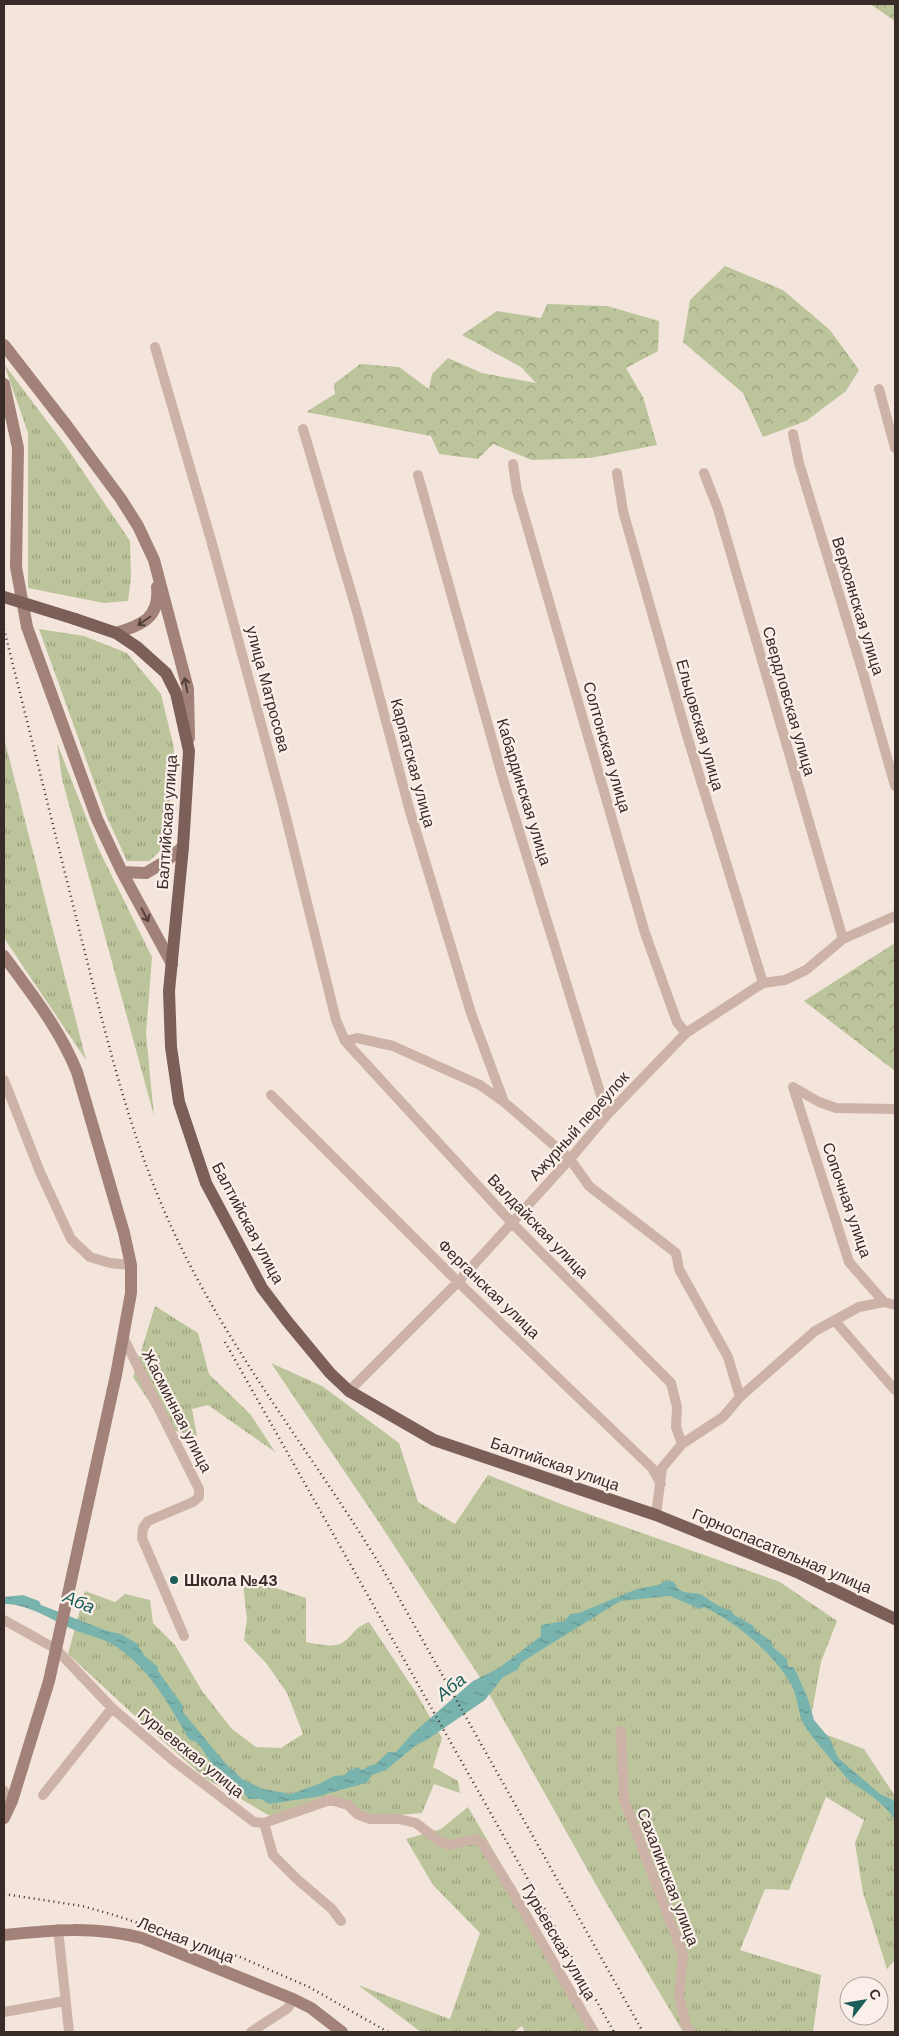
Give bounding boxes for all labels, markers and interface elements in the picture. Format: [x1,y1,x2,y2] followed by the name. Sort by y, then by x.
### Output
[827,534,889,678] street label: Верхоянская улица
[137,616,151,626] one-way arrow
[241,624,295,754] street label: улица Матросова
[758,624,820,778] street label: Свердловская улица
[671,657,729,793] street label: Ельцовская улица
[181,677,190,693] one-way arrow
[578,679,636,815] street label: Солтонская улица
[386,696,440,830] street label: Карпатская улица
[492,716,556,868] street label: Кабардинская улица
[152,754,182,890] street label: Балтийская улица
[140,907,150,922] one-way arrow
[524,1066,634,1185] street label: Ажурный переулок
[817,1140,877,1261] street label: Сопочная улица
[207,1158,289,1288] street label: Балтийская улица
[483,1169,593,1283] street label: Валдайская улица
[433,1235,545,1343] street label: Ферганская улица
[137,1346,217,1476] street label: Жасминная улица
[488,1432,622,1496] street label: Балтийская улица
[689,1504,875,1598] street label: Горноспасательная улица
[184,1570,278,1591] place label: Школа №43
[168,1574,180,1586] marker: Школа №43
[59,1584,98,1619] water label: Аба
[430,1668,471,1707] water label: Аба
[133,1704,249,1802] street label: Гурьевская улица
[632,1805,704,1949] street label: Сахалинская улица
[517,1880,601,2004] street label: Гурьевская улица
[135,1912,237,1968] street label: Лесная улица
[839,1976,889,2026] north arrow
[865,1985,885,2003] text: С

